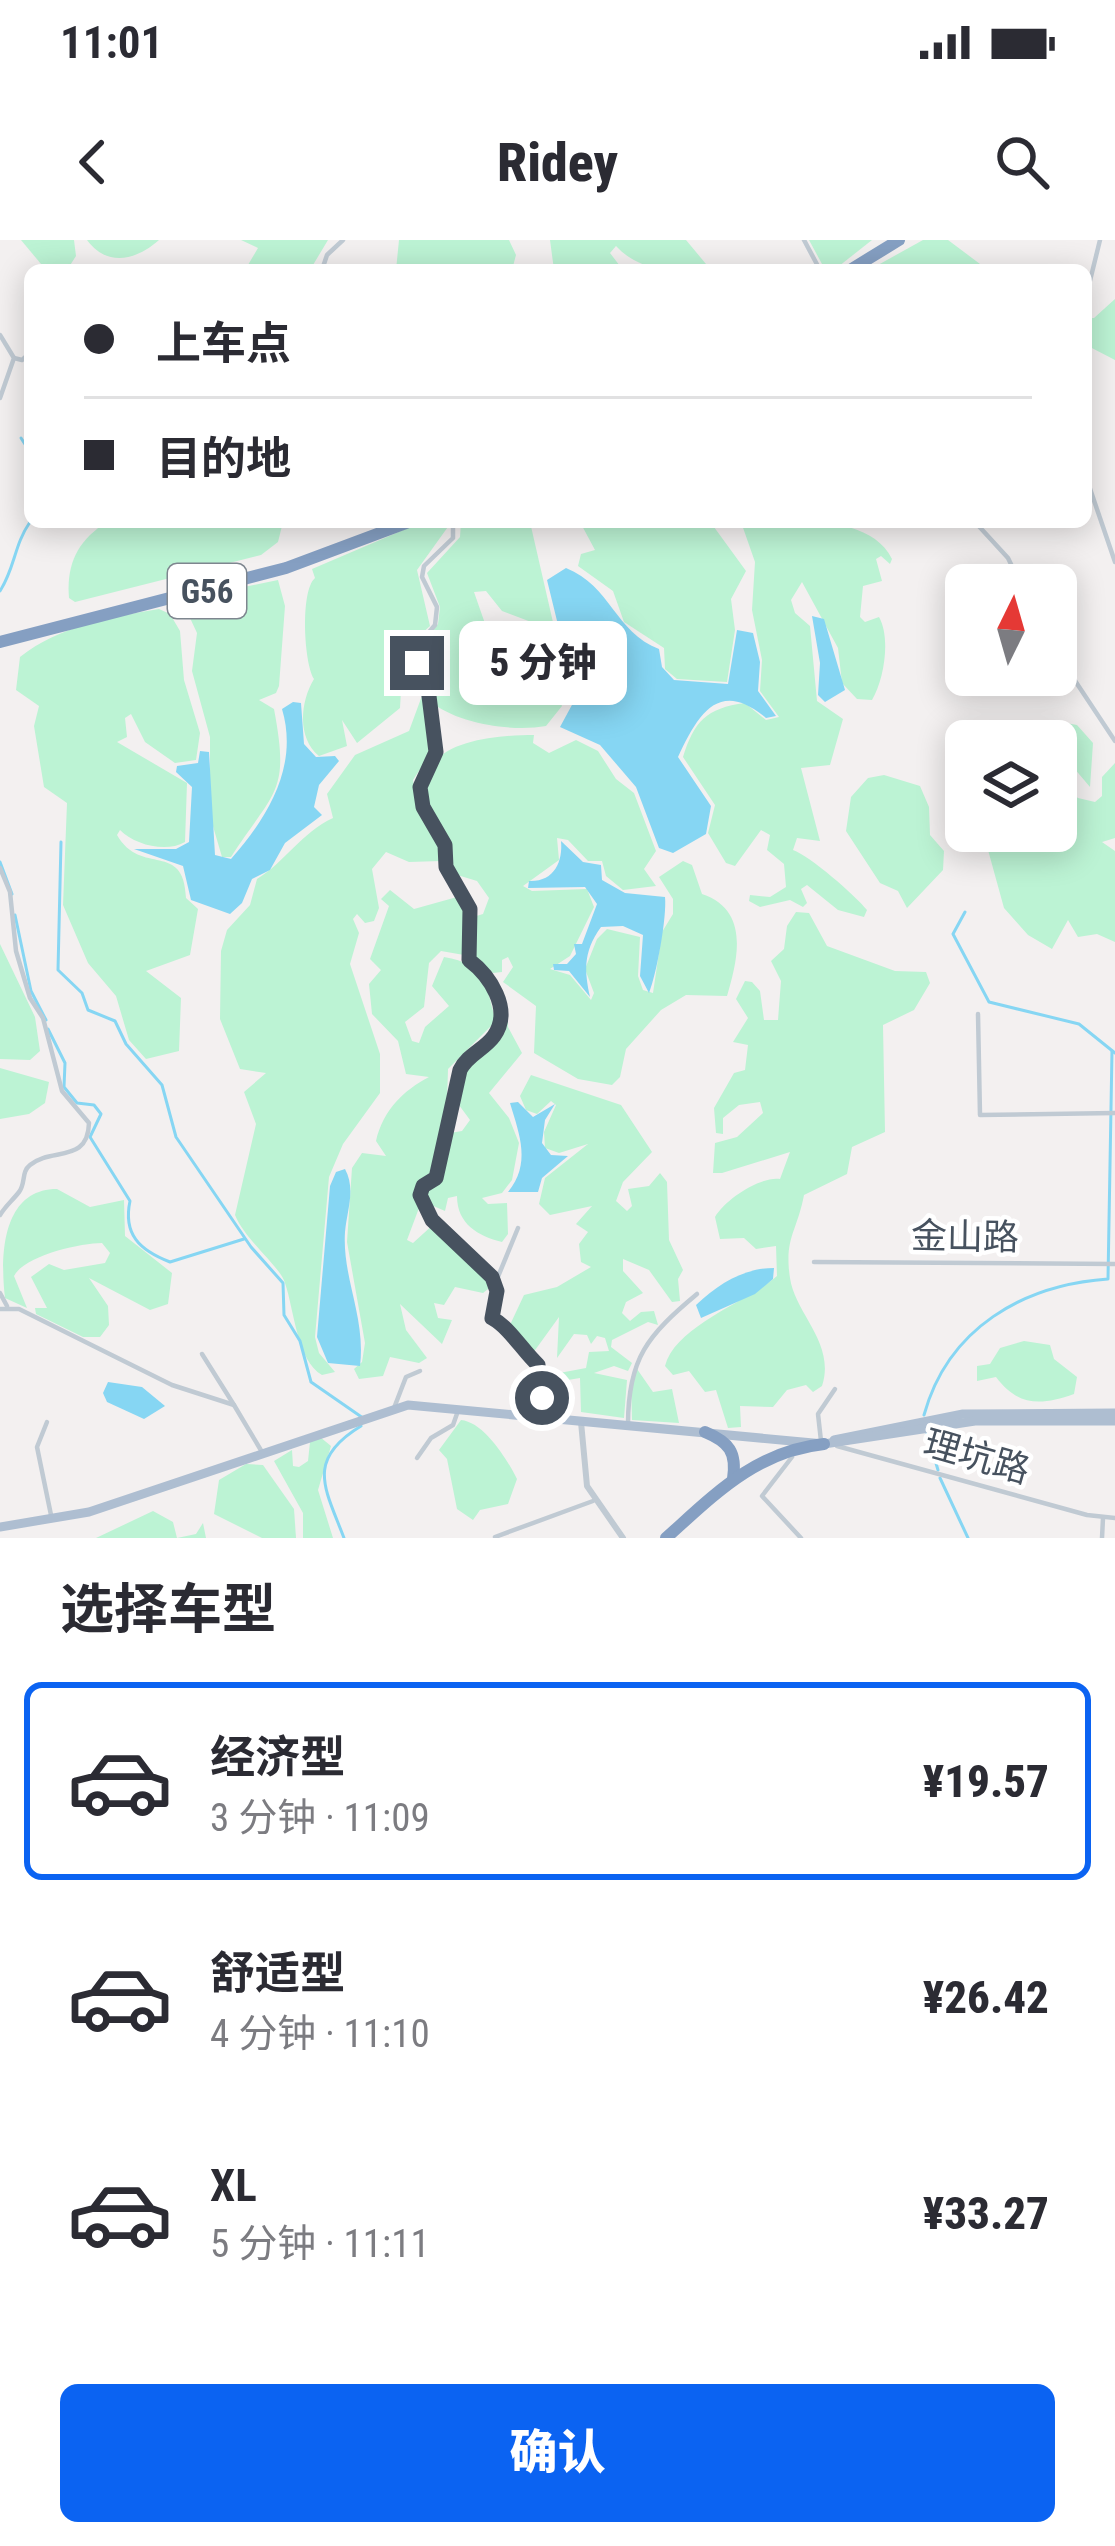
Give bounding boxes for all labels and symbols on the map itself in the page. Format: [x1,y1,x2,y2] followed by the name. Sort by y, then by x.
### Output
[168,564,246,618] road number: G56
[945,564,1077,696] north arrow
[459,621,627,705] callout: 5 分钟
[390,636,444,690] route end
[911,1215,1019,1259] street label: 金山路
[515,1371,569,1425] route start
[919,1422,1034,1492] street label: 理坑路

